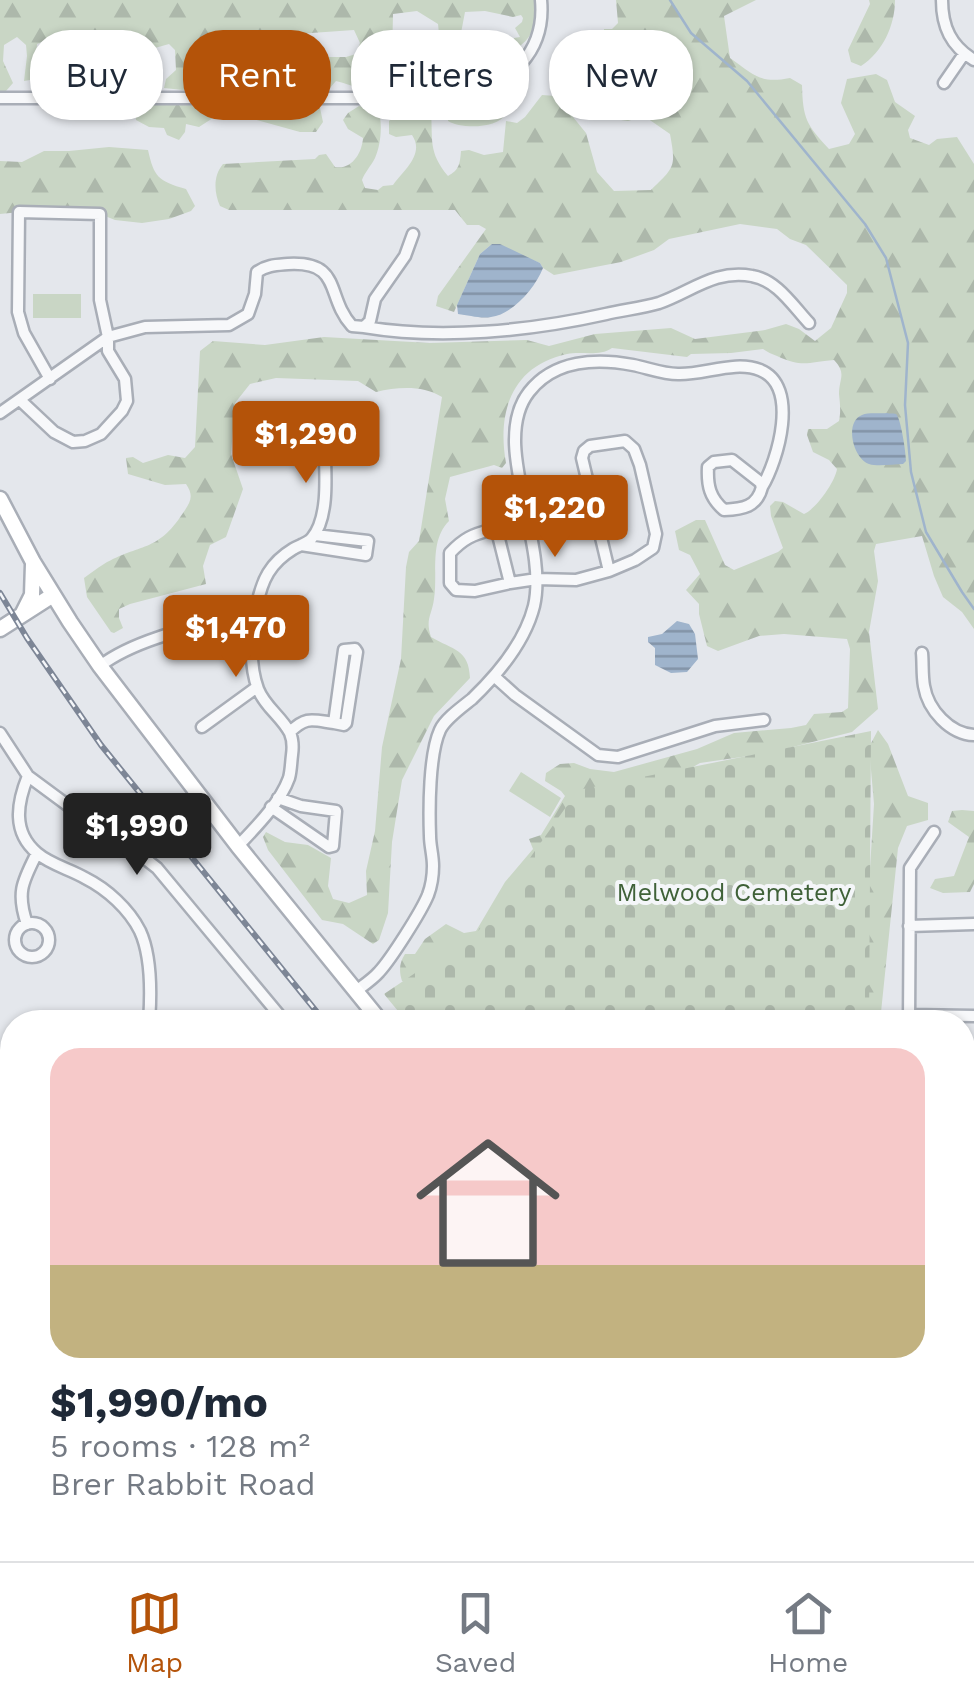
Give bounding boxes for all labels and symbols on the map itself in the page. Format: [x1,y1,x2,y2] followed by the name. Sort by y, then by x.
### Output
[225,401,387,486] pin: $1,290
[474,475,636,560] pin: $1,220
[155,595,317,680] pin: $1,470
[56,793,218,878] pin: $1,990
[617,878,852,907] park label: Melwood Cemetery

